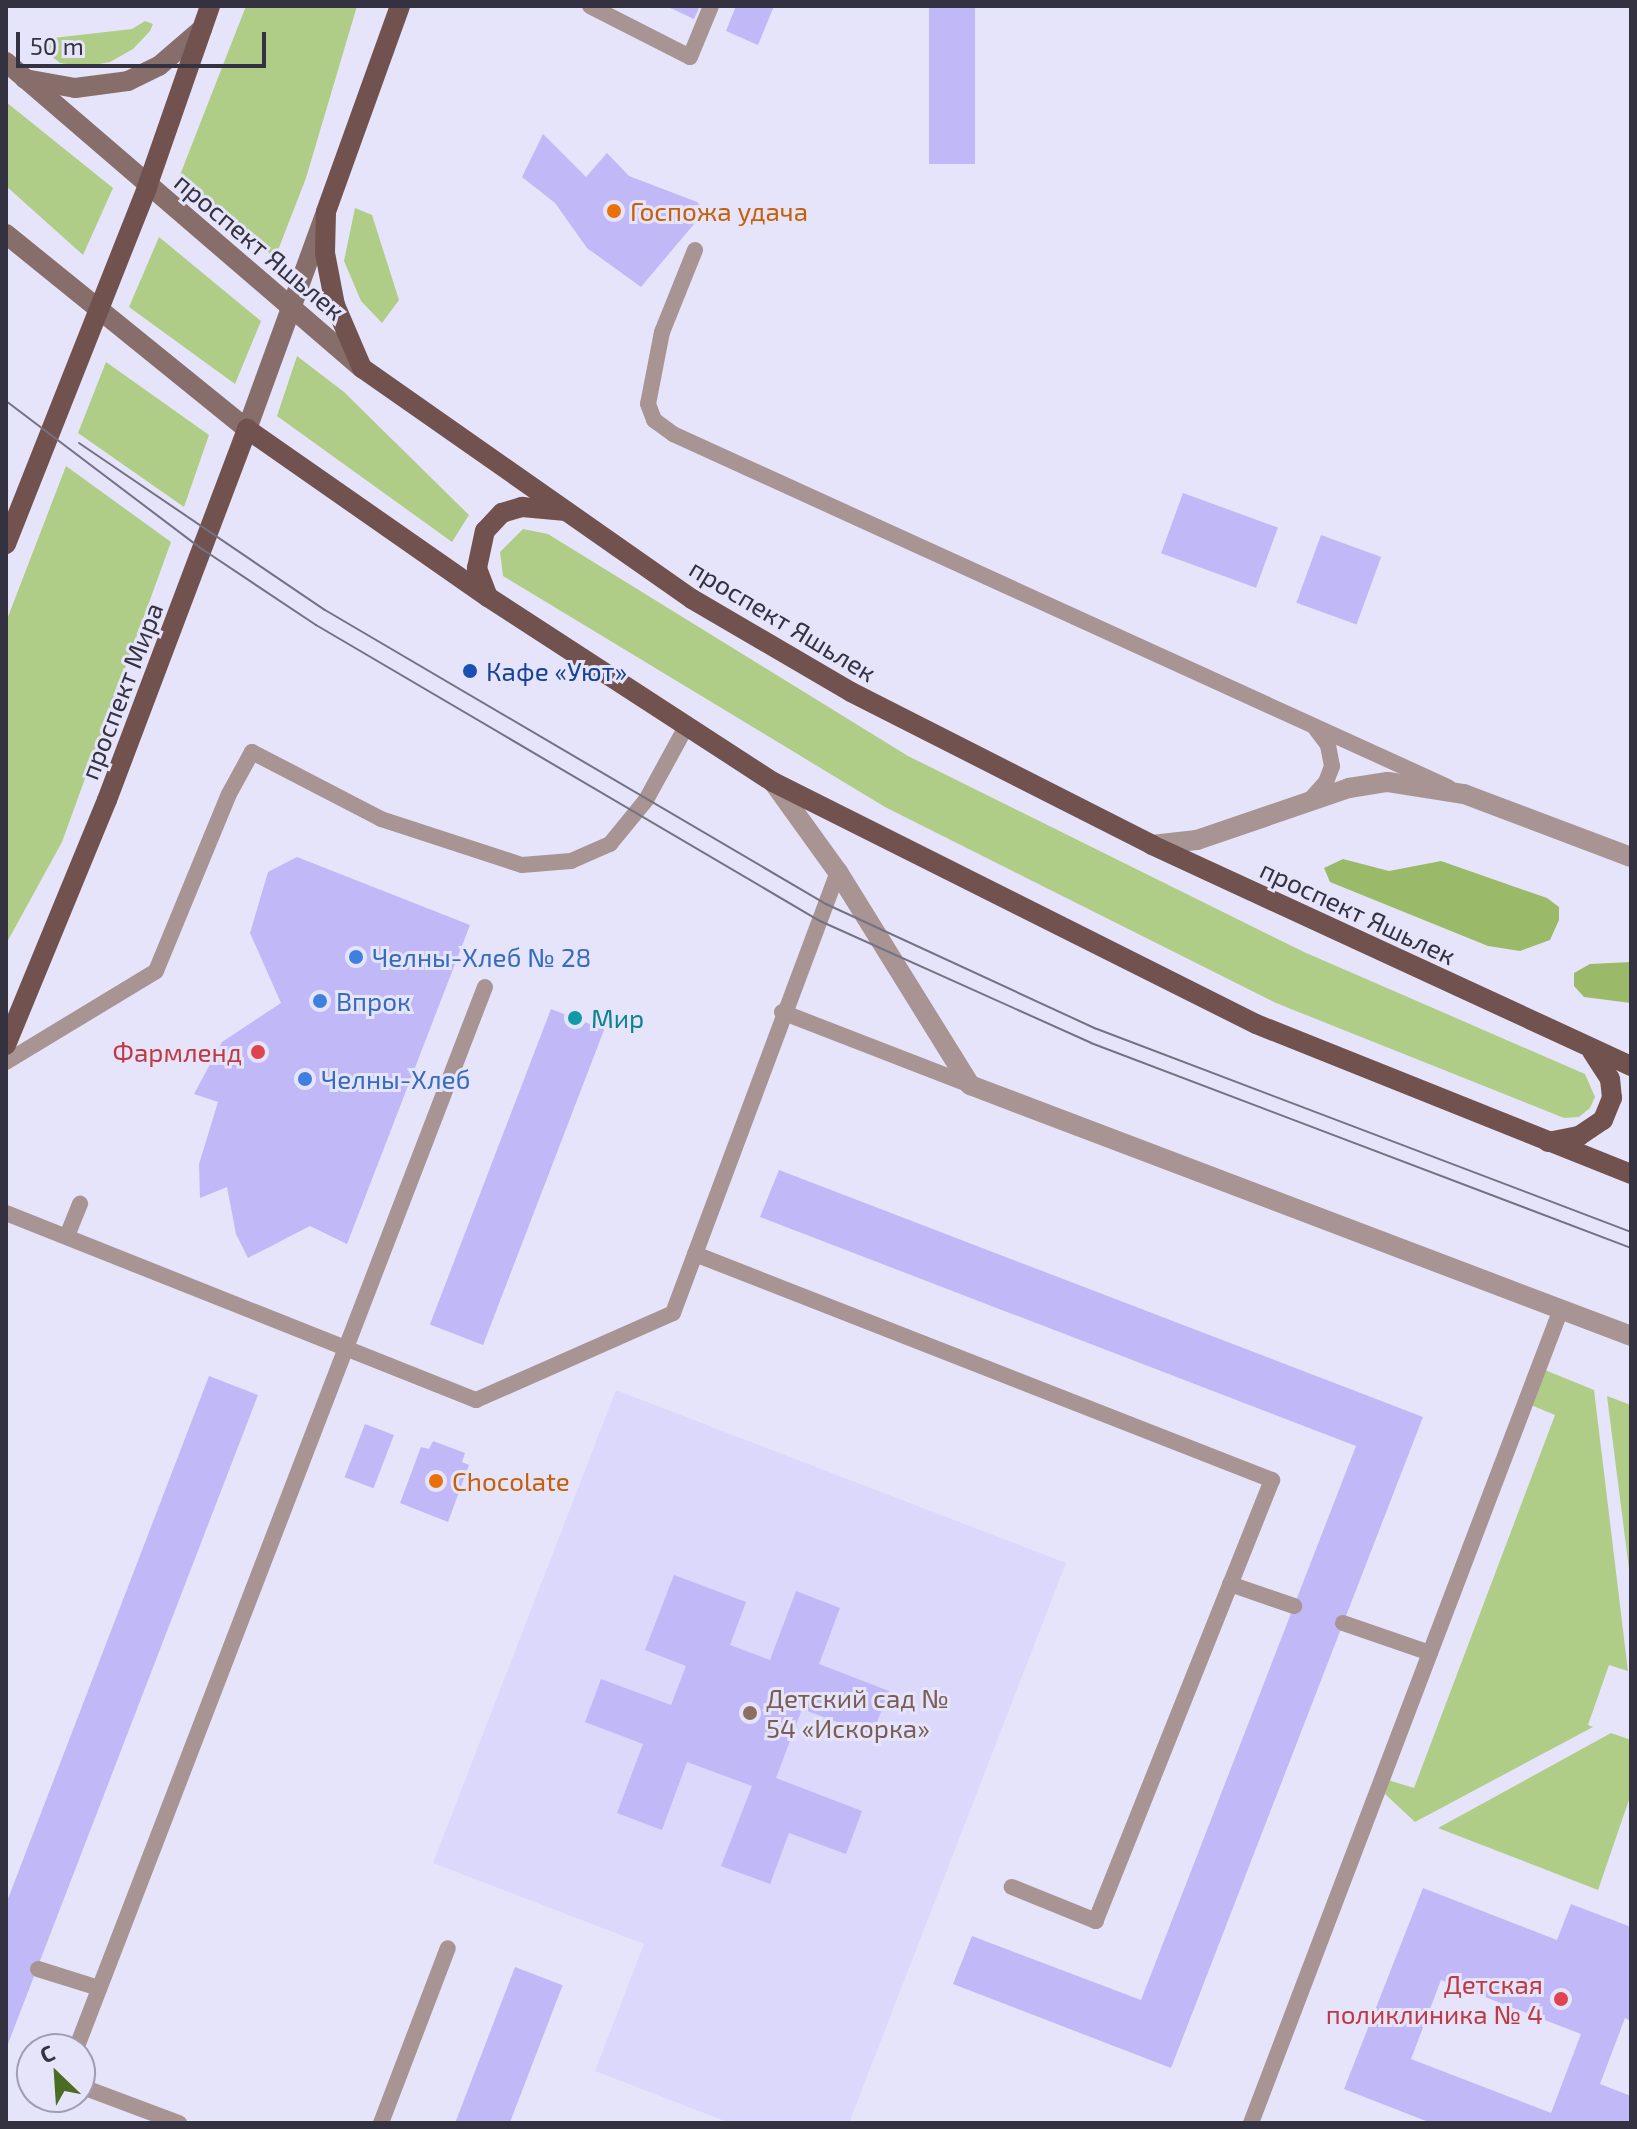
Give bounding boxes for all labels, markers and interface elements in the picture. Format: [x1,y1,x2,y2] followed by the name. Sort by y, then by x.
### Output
[20,16,270,66] scale bar
[30,31,84,60] text: 50 m
[169,166,351,326] street label: проспект Яшьлек
[630,195,808,227] place label: Госпожа удача
[605,202,623,220] marker: Госпожа удача
[684,552,882,688] street label: проспект Яшьлек
[73,598,169,784] street label: проспект Мира
[486,655,627,687] place label: Кафе «Уют»
[461,662,479,680] marker: Кафе «Уют»
[1255,853,1461,971] street label: проспект Яшьлек
[372,941,591,973] place label: Челны-Хлеб № 28
[347,948,365,966] marker: Челны-Хлеб № 28
[336,985,411,1017] place label: Впрок
[311,992,329,1010] marker: Впрок
[591,1002,644,1034] place label: Мир
[566,1009,584,1027] marker: Мир
[113,1036,242,1068] place label: Фармленд
[249,1043,267,1061] marker: Фармленд
[321,1063,471,1095] place label: Челны-Хлеб
[296,1070,314,1088] marker: Челны-Хлеб
[452,1465,570,1497] place label: Chocolate
[427,1472,445,1490] marker: Chocolate
[766,1682,949,1744] place label: Детский сад № 54 «Искорка»
[741,1704,759,1722] marker: Детский сад № 54 «Искорка»
[1326,1968,1543,2030] place label: Детская поликлиника № 4
[1550,1988,1572,2010] marker: Детская поликлиника № 4
[16,2033,96,2113] north arrow
[35,2039,58,2068] text: С

